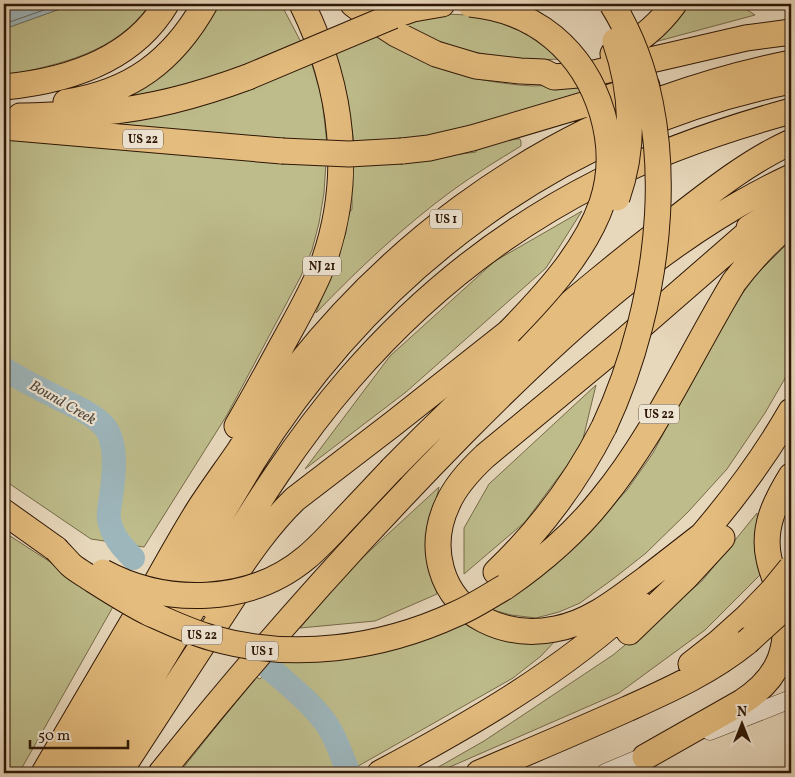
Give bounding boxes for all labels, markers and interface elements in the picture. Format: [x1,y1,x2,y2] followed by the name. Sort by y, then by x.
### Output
[123,130,163,148] road number: US 22
[430,210,462,228] road number: US 1
[303,256,341,276] road number: NJ 21
[25,376,99,431] water label: Bound Creek
[639,404,679,424] road number: US 22
[182,626,222,644] road number: US 22
[246,641,278,660] road number: US 1
[718,700,768,750] north arrow
[737,703,747,722] text: N
[30,717,128,749] scale bar
[38,726,70,747] text: 50 m

